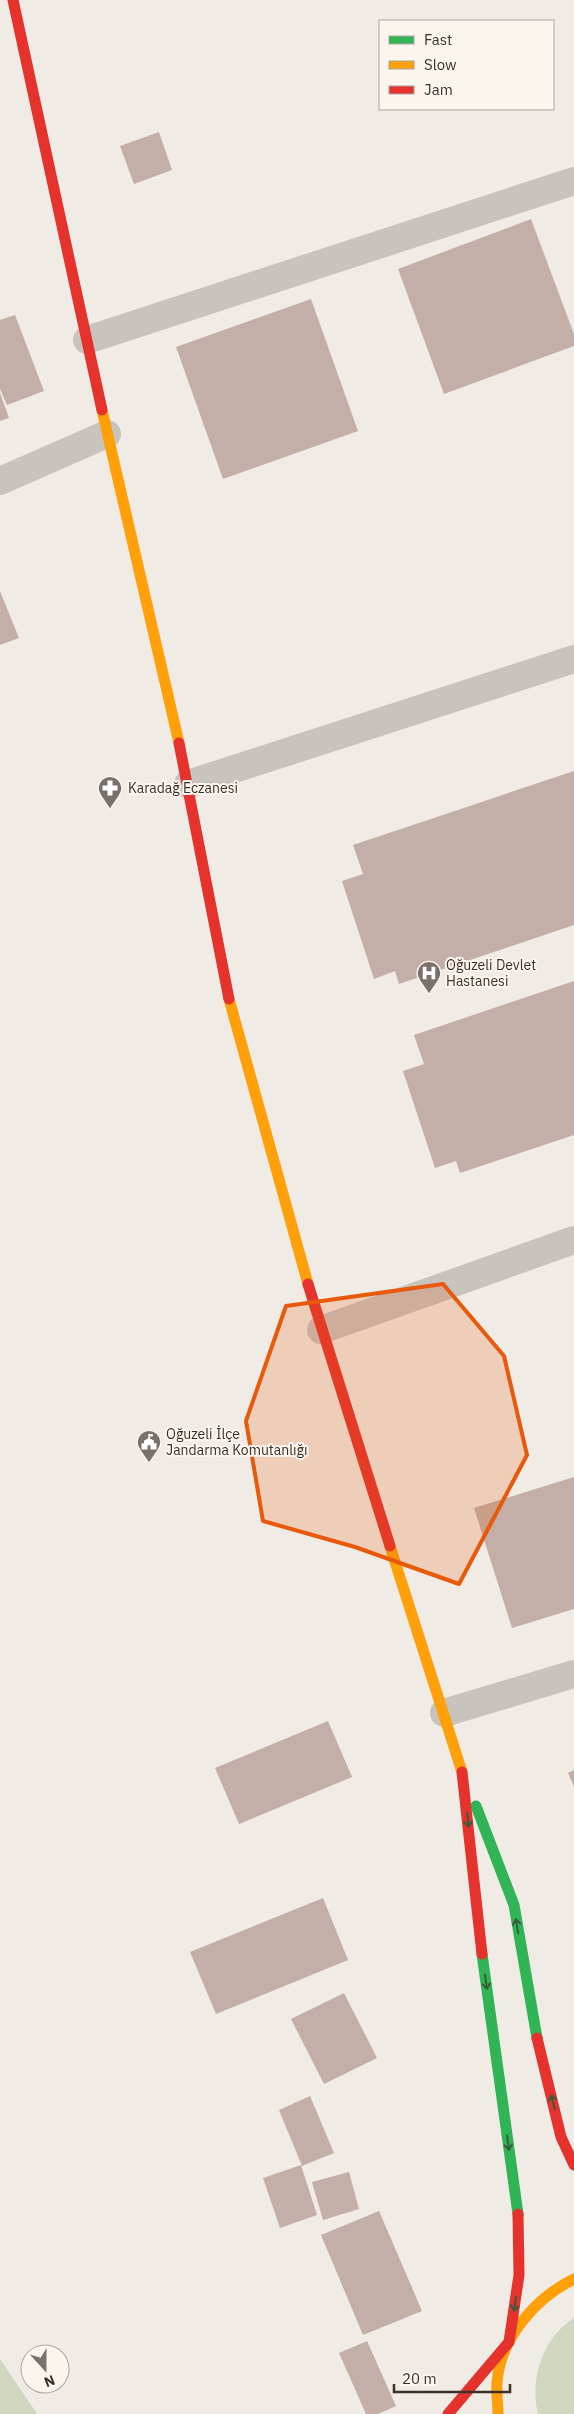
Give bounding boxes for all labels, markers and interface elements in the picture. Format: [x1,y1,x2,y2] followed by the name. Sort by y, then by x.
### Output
[379,20,554,110] legend
[424,30,452,49] text: Fast
[424,55,457,74] text: Slow
[424,80,453,99] text: Jam
[97,775,123,809] pharmacy icon: Karadağ Eczanesi
[128,779,238,797] place label: Karadağ Eczanesi
[446,956,536,990] place label: Oğuzeli Devlet Hastanesi
[416,960,442,994] hospital icon: Oğuzeli Devlet Hastanesi
[166,1425,307,1459] place label: Oğuzeli İlçe Jandarma Komutanlığı
[136,1429,162,1463] public building icon: Oğuzeli İlçe Jandarma Komutanlığı
[463,1812,473,1828] one-way arrow
[512,1918,522,1934] one-way arrow
[482,1973,492,1989] one-way arrow
[548,2095,557,2111] one-way arrow
[503,2134,513,2150] one-way arrow
[509,2296,519,2312] one-way arrow
[20,2344,70,2394] north arrow
[394,2362,510,2394] scale bar
[402,2369,437,2388] text: 20 m
[42,2371,58,2391] text: N

